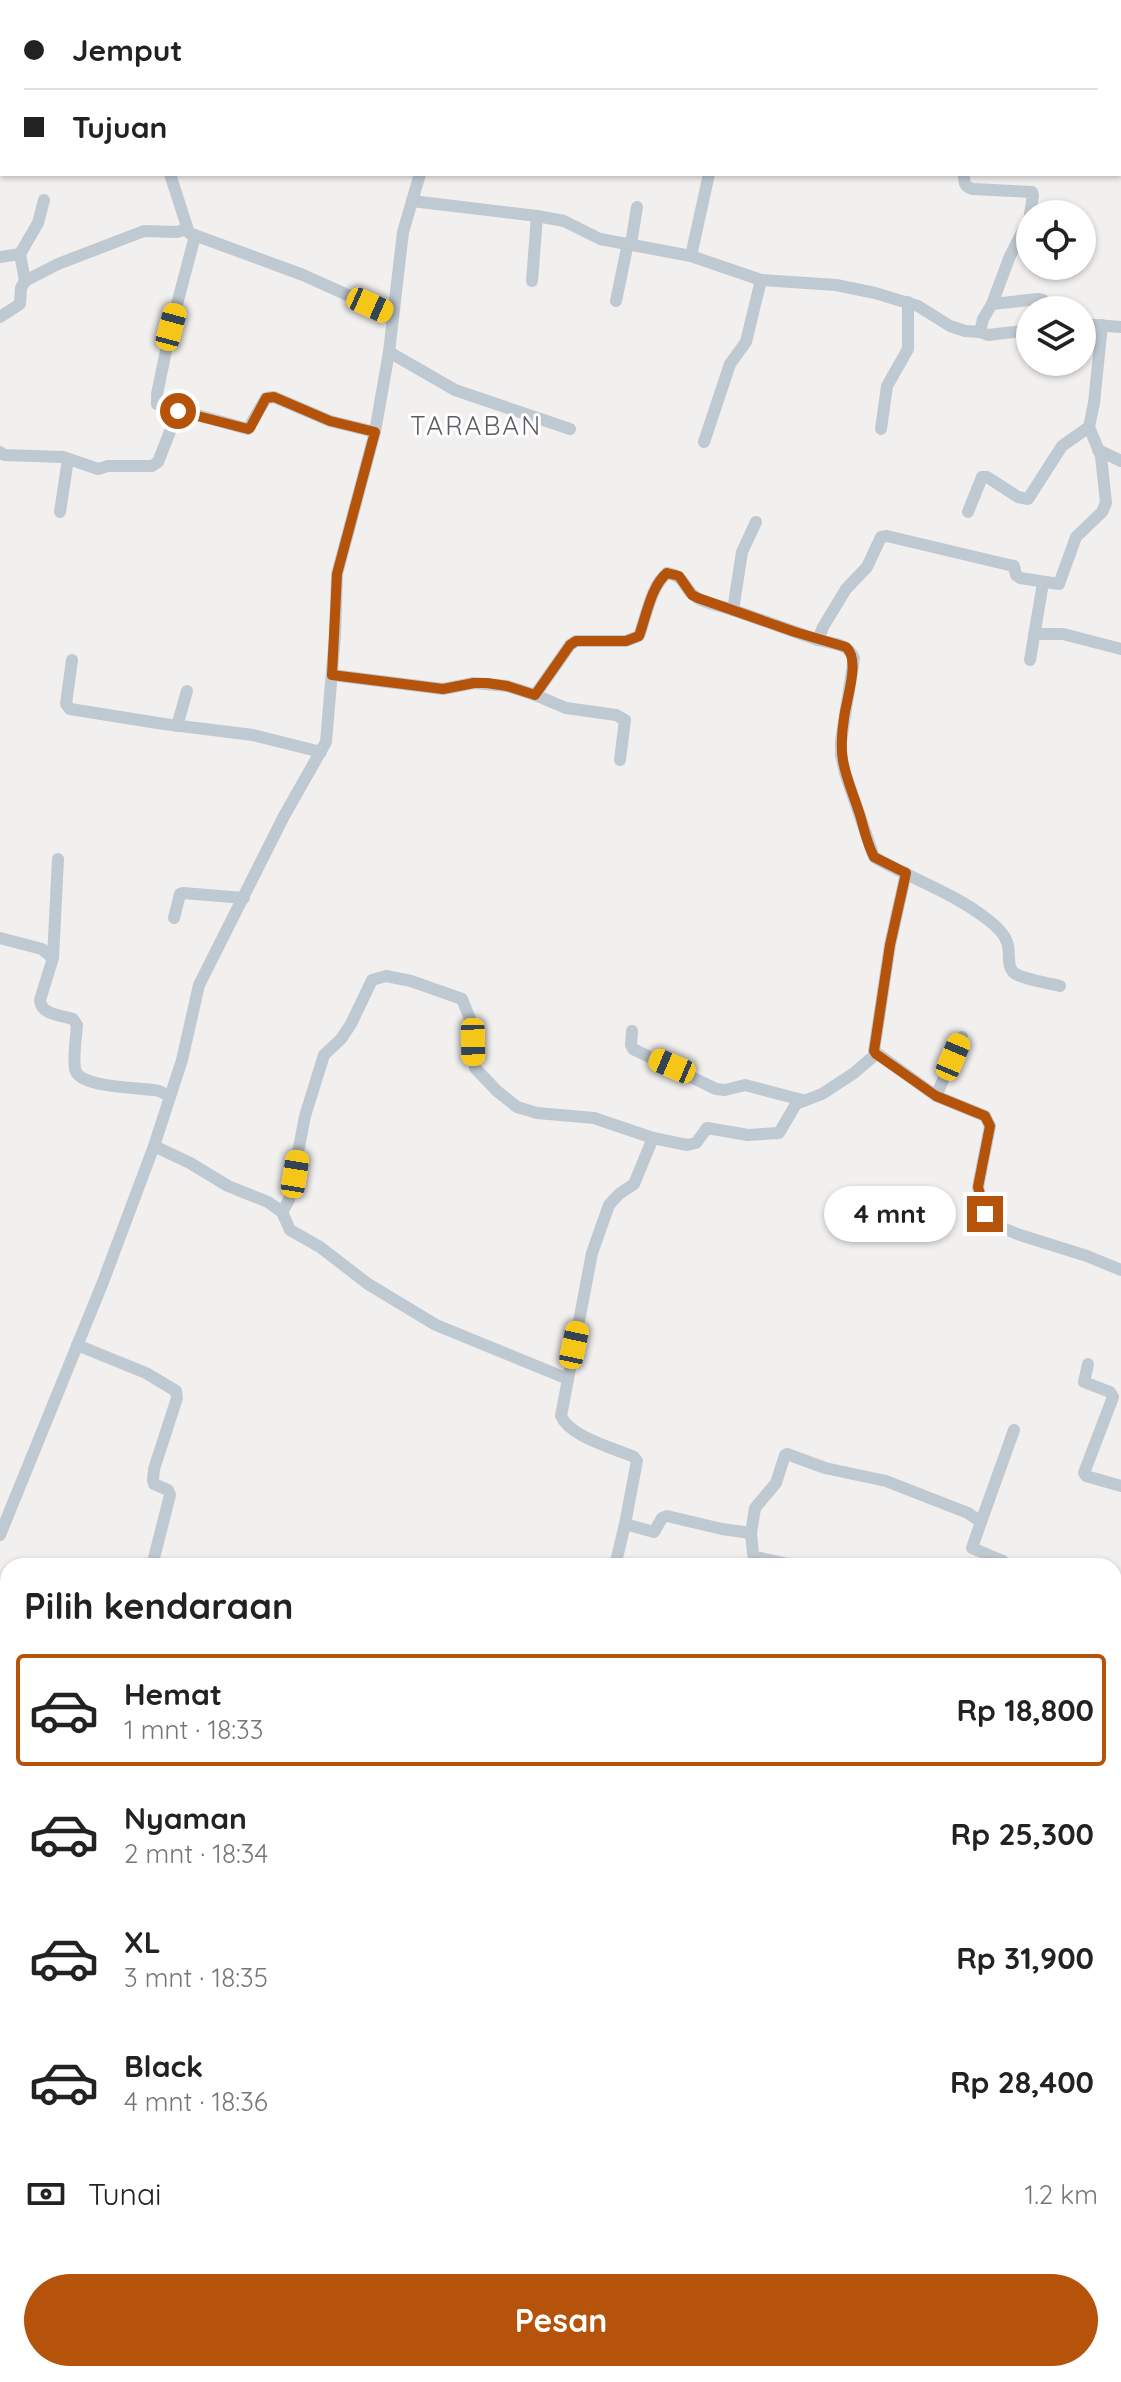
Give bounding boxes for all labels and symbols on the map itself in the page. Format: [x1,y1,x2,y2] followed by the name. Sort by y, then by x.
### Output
[343,284,397,326] car
[153,301,189,353] car
[160,393,196,429] route start
[410,409,542,442] district label: TARABAN
[461,1018,485,1066] car
[933,1030,973,1084] car
[645,1046,699,1086] car
[279,1148,311,1200] car
[825,1186,957,1242] callout: 4 mnt
[967,1196,1003,1232] route end
[557,1319,591,1371] car

